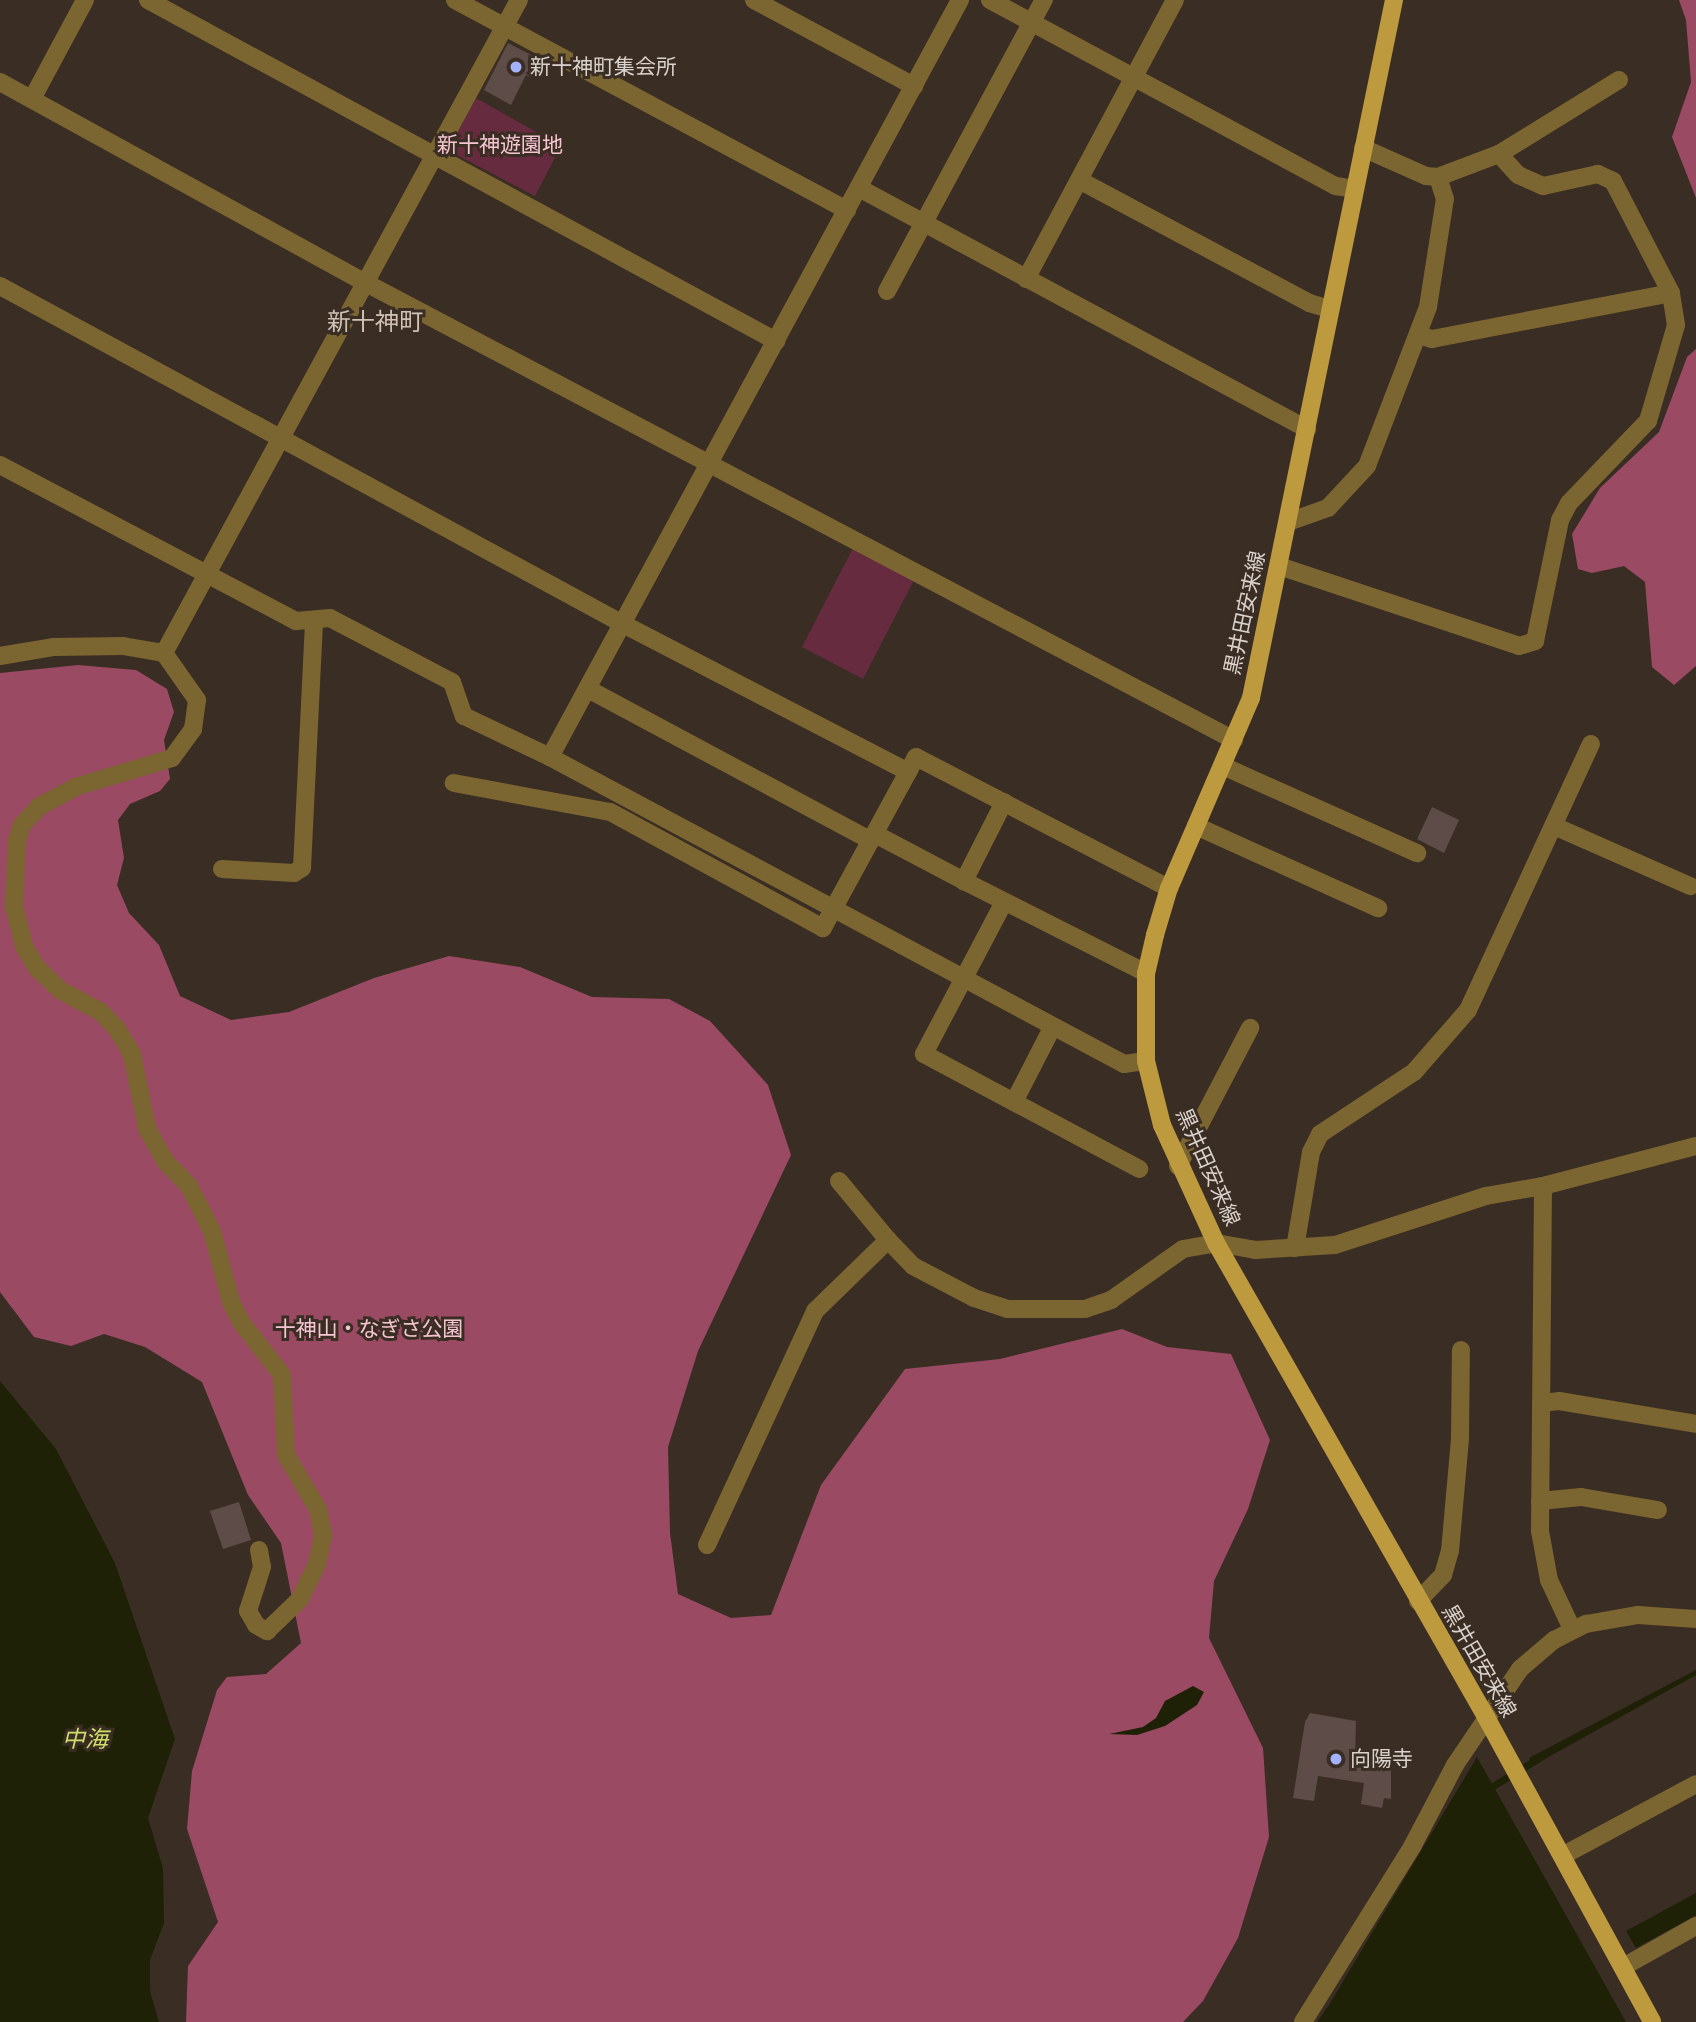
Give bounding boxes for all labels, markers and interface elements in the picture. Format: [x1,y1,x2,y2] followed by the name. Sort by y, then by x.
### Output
[530,54,677,80] place label: 新十神町集会所
[508,59,524,75] marker: 新十神町集会所
[437,132,563,158] park label: 新十神遊園地
[327,308,423,336] district label: 新十神町
[1220,549,1270,677] street label: 黒井田安来線
[1171,1104,1245,1230] street label: 黒井田安来線
[275,1316,463,1342] park label: 十神山・なぎさ公園
[1437,1600,1521,1722] street label: 黒井田安来線
[62,1725,108,1753] water label: 中海
[1350,1746,1413,1772] place label: 向陽寺
[1328,1751,1344,1767] marker: 向陽寺

